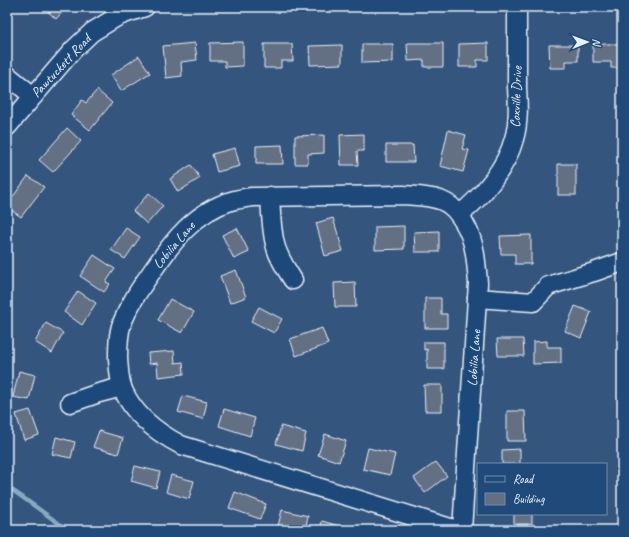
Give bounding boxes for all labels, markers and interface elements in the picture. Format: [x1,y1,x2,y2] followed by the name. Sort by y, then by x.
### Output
[567,22,607,62] north arrow
[28,29,96,101] street label: Pawtuckett Road
[590,38,604,48] text: N
[506,65,526,128] street label: Coxville Drive
[149,217,200,272] street label: Lobilia Lane
[464,328,485,387] street label: Lobilia Lane
[477,463,607,515] legend
[513,471,535,487] text: Road
[513,491,545,507] text: Building

